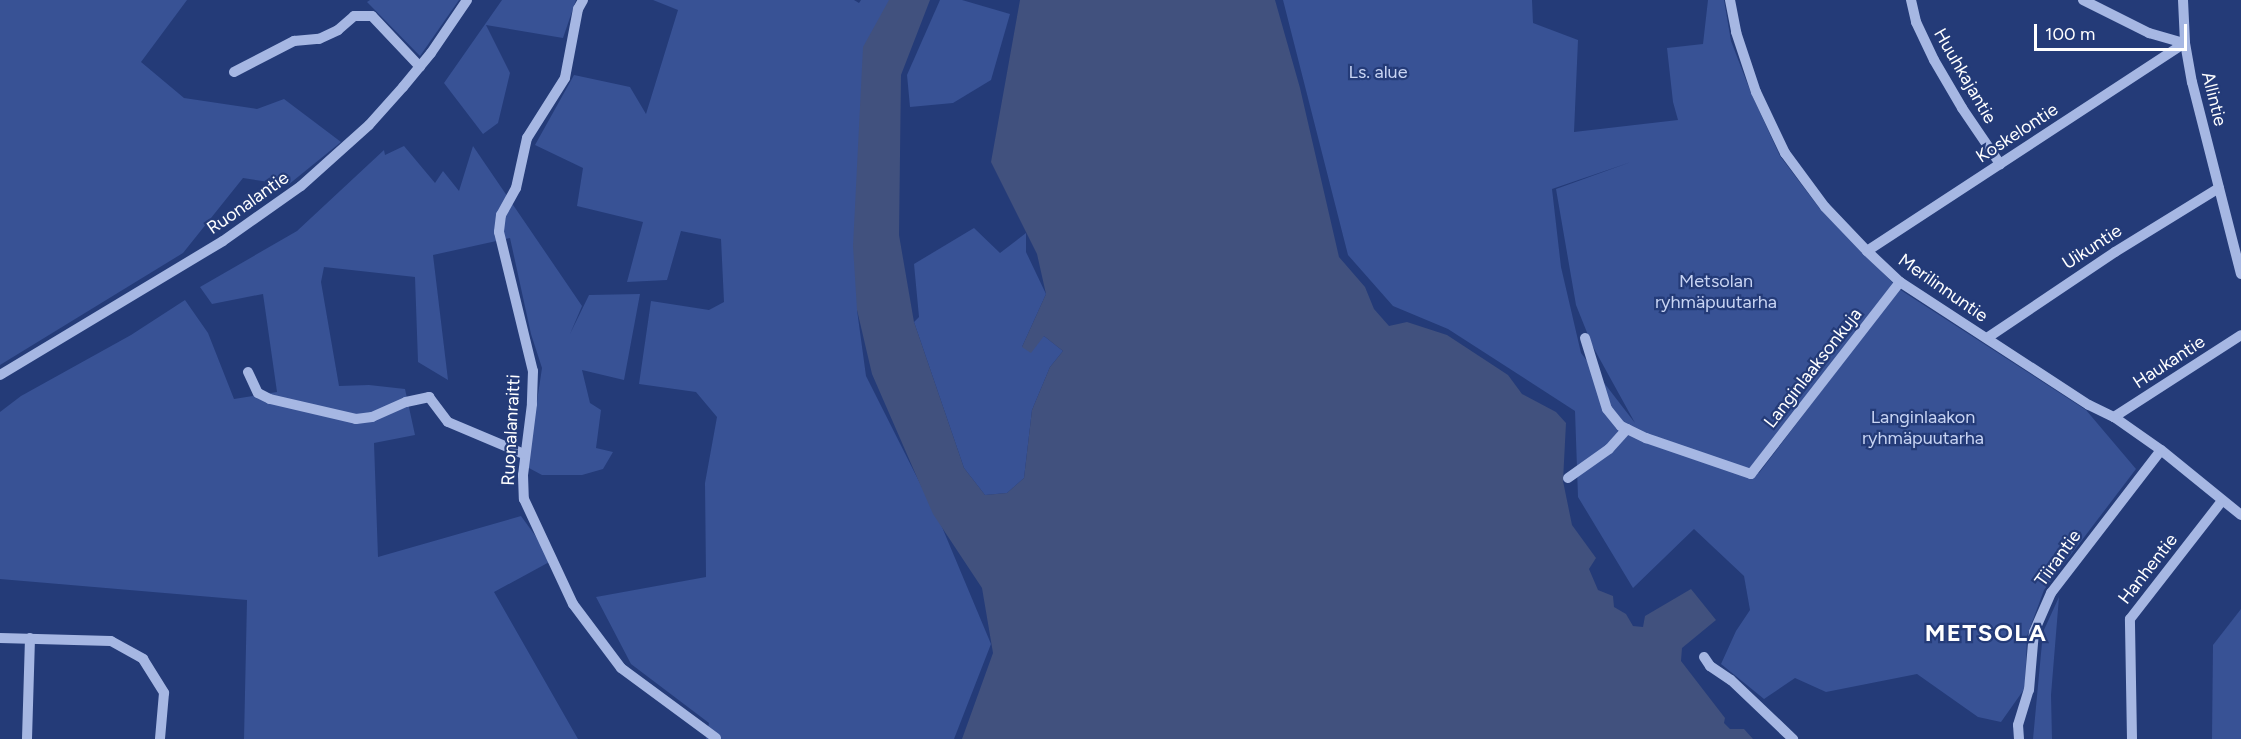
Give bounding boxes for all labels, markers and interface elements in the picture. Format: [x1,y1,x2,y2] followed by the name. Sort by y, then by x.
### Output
[2037,12,2190,50] scale bar
[2045,23,2095,45] text: 100 m
[1929,25,2001,127] street label: Huuhkajantie
[1349,61,1407,83] park label: Ls. alue
[2197,70,2231,128] street label: Allintie
[1972,99,2062,167] street label: Koskelontie
[203,167,293,239] street label: Ruonalantie
[2058,220,2126,274] street label: Uikuntie
[1894,249,1992,327] street label: Merilinnuntie
[1655,271,1777,314] park label: Metsolan ryhmäpuutarha
[1760,304,1866,432] street label: Langinlaaksonkuja
[2129,331,2209,393] street label: Haukantie
[497,374,525,486] street label: Ruonalanraitti
[1862,407,1984,450] park label: Langinlaakon ryhmäpuutarha
[2030,526,2086,590] street label: Tiirantie
[2114,529,2182,609] street label: Hanhentie
[1925,619,2047,647] district label: METSOLA

